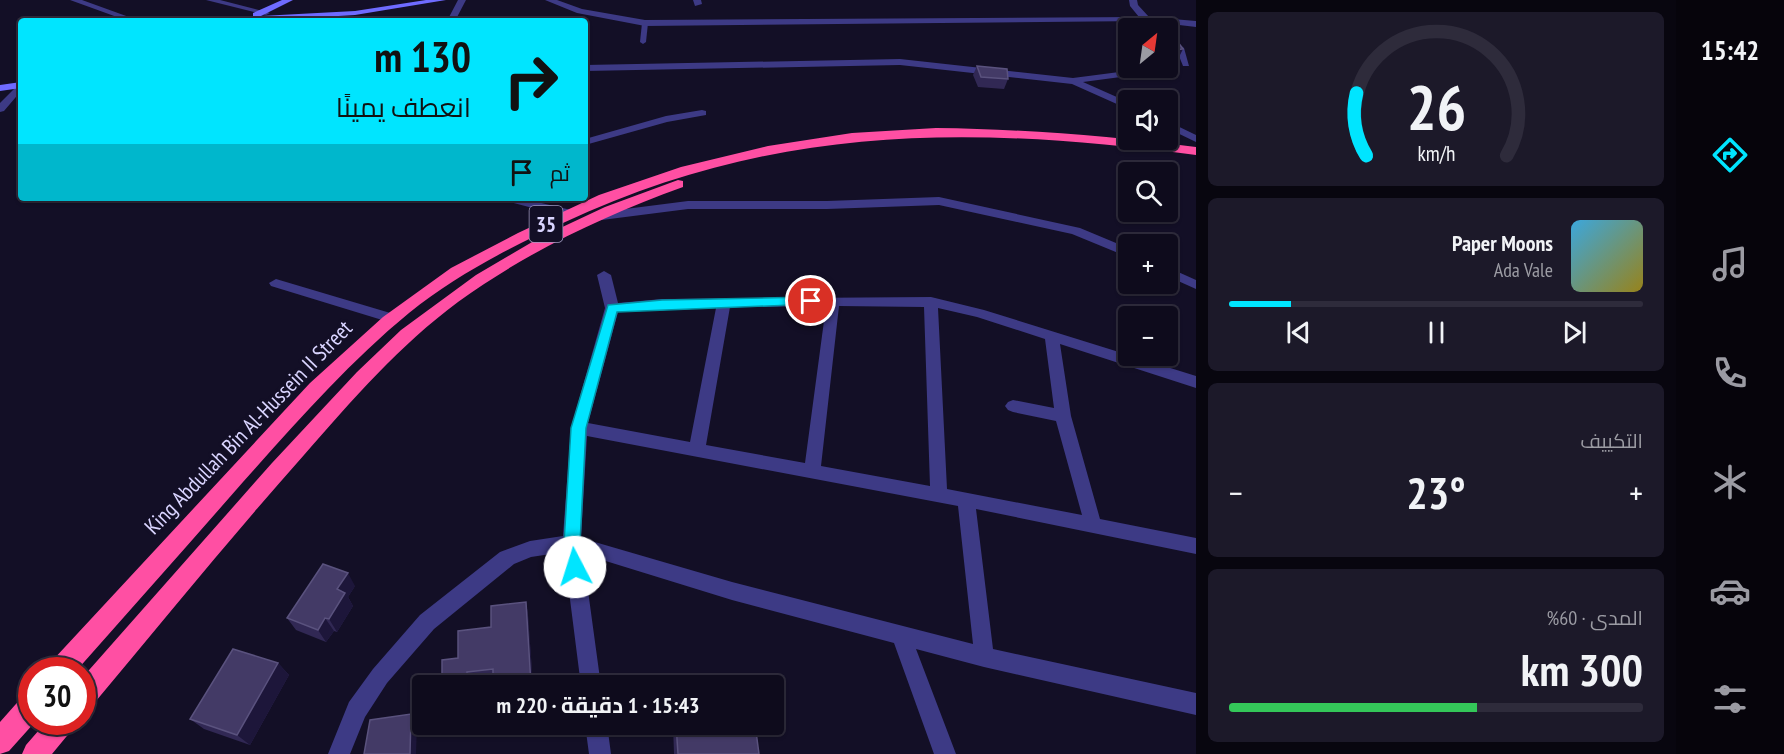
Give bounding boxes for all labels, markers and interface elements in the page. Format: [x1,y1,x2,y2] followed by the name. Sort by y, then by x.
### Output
[1118,18,1178,78] north arrow
[1118,18,1178,366] map controls
[374,29,471,84] text: 130 m
[1701,33,1759,67] text: 15:42
[492,42,570,120] icon: right
[1406,66,1466,147] text: 26
[336,90,471,124] text: انعطف يمينًا
[1118,90,1178,150] button: sound
[1709,134,1751,176] icon: directions
[1417,139,1455,167] text: km/h
[505,156,538,189] icon: arrive
[550,159,570,187] text: ثم
[1118,162,1178,222] button: search
[530,206,562,242] road number: 35
[1452,229,1553,257] text: Paper Moons
[1118,234,1178,294] button: +
[1709,243,1751,285] icon: music
[1494,257,1553,283] text: Ada Vale
[785,275,836,326] pin
[794,284,827,317] icon: arrive
[1118,306,1178,366] button: −
[138,314,358,540] street label: King Abdullah Bin Al-Hussein II Street
[1282,316,1315,349] icon: previous
[1420,316,1453,349] icon: pause
[1558,316,1591,349] icon: next
[1709,352,1751,394] icon: phone
[1580,428,1643,454] text: التكييف
[1709,461,1751,503] icon: climate
[1406,463,1466,521] text: 23°
[1229,471,1243,514] text: −
[1629,471,1643,514] text: +
[543,535,607,599] position arrow
[1709,570,1751,612] icon: car
[1547,605,1643,631] text: المدى · 60%
[1521,640,1643,698] text: 300 km
[18,657,96,735] speed limit sign: 30
[1709,678,1751,720] icon: filters
[497,691,699,719] text: 15:43 · 1 دقيقة · 220 m

